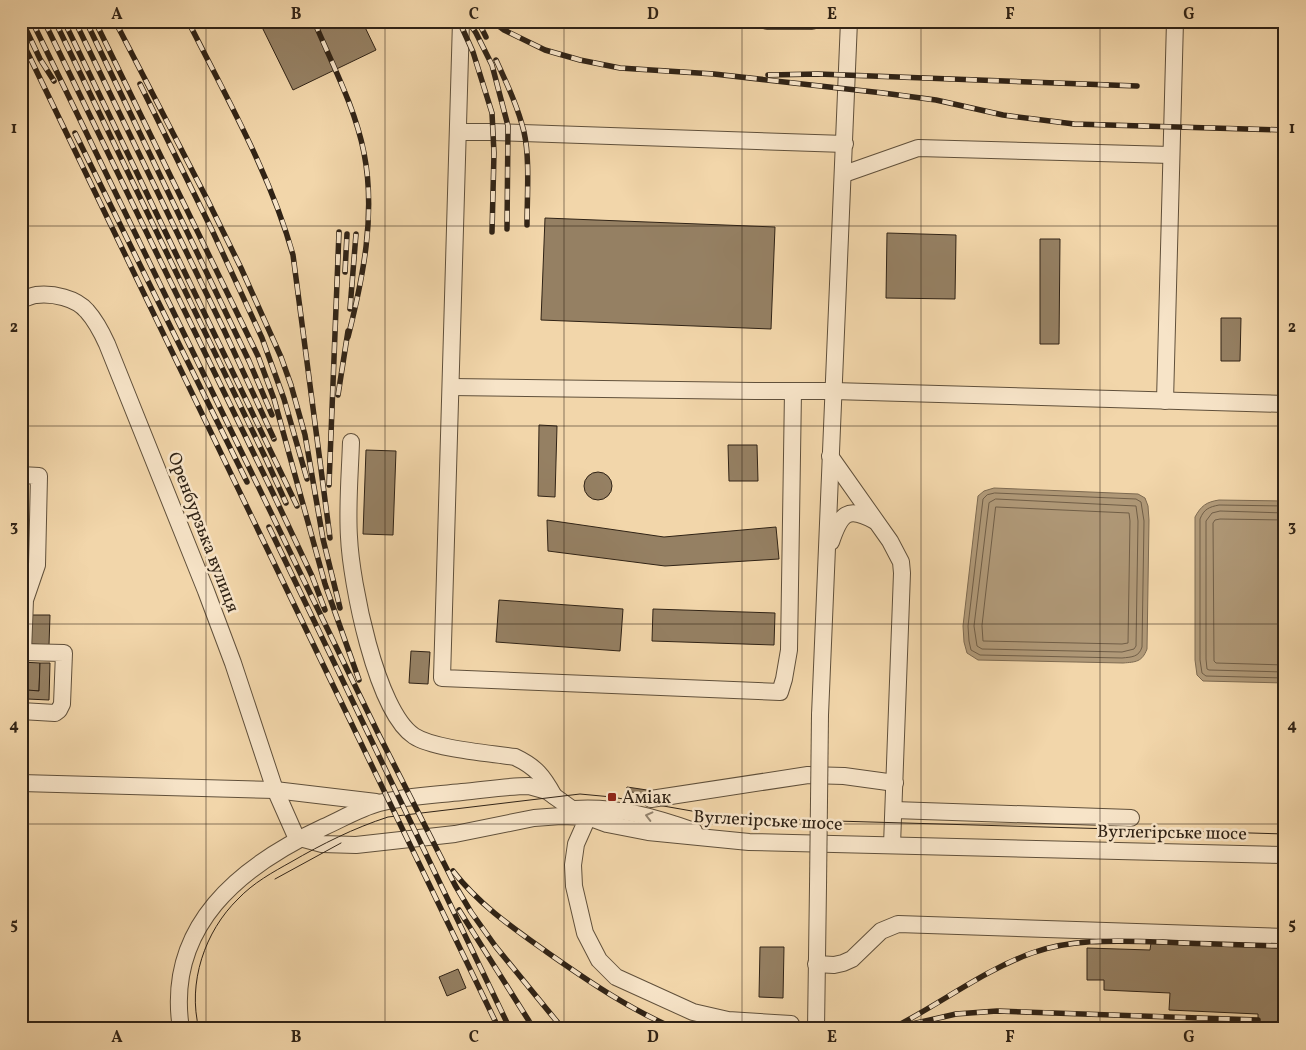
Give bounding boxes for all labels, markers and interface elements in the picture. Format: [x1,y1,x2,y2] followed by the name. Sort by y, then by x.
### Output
[111,4,123,26] text: A
[291,4,302,26] text: B
[469,4,479,26] text: C
[647,4,659,26] text: D
[827,4,837,26] text: E
[1005,4,1015,26] text: F
[1183,4,1195,26] text: G
[11,118,17,140] text: 1
[1289,118,1295,140] text: 1
[10,317,18,339] text: 2
[1288,317,1296,339] text: 2
[160,449,245,616] street label: Оренбурзька вулиця
[10,516,18,538] text: 3
[1288,516,1296,538] text: 3
[9,715,19,737] text: 4
[1287,715,1297,737] text: 4
[622,786,671,811] place label: Аміак
[606,791,618,803] marker: Аміак
[693,805,843,838] street label: Вуглегірське шосе
[645,811,654,822] one-way arrow
[1097,820,1247,847] street label: Вуглегірське шосе
[10,914,18,936] text: 5
[1288,914,1296,936] text: 5
[111,1027,123,1049] text: A
[291,1027,302,1049] text: B
[469,1027,479,1049] text: C
[647,1027,659,1049] text: D
[827,1027,837,1049] text: E
[1005,1027,1015,1049] text: F
[1183,1027,1195,1049] text: G

